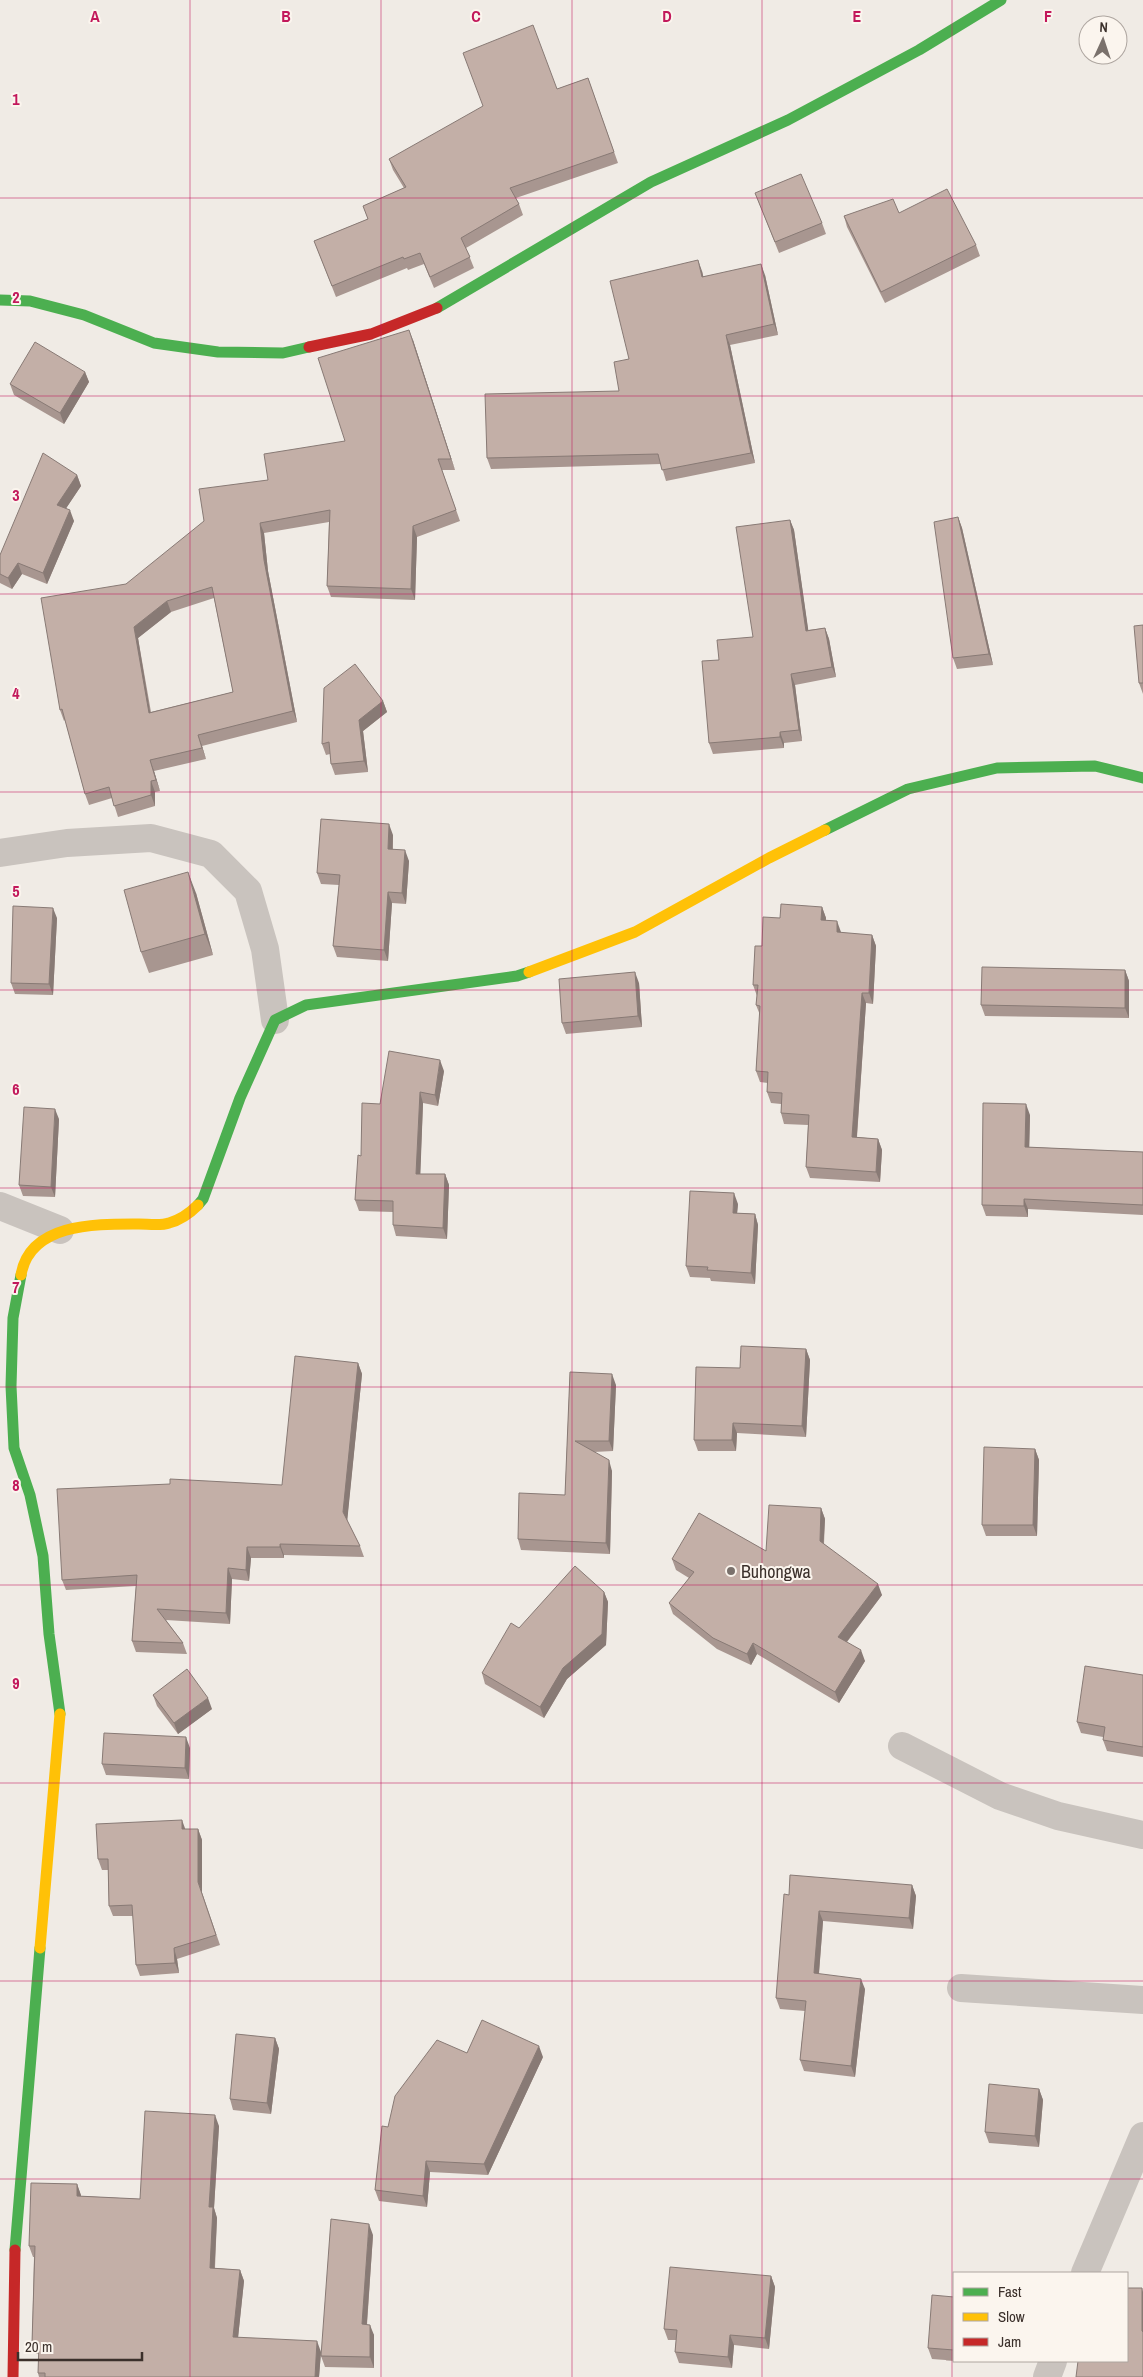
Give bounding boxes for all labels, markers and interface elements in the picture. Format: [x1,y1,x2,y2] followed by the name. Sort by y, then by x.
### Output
[90,5,100,27] text: A
[281,5,291,27] text: B
[471,5,481,27] text: C
[662,5,672,27] text: D
[853,5,862,27] text: E
[1044,5,1052,27] text: F
[1078,15,1128,65] north arrow
[1099,18,1108,36] text: N
[12,88,20,110] text: 1
[12,286,20,308] text: 2
[12,484,20,506] text: 3
[12,682,20,704] text: 4
[12,880,20,902] text: 5
[12,1078,20,1100] text: 6
[12,1276,20,1298] text: 7
[12,1474,20,1496] text: 8
[741,1559,811,1584] place label: Buhongwa
[725,1565,737,1577] marker: Buhongwa
[12,1672,20,1694] text: 9
[953,2272,1128,2362] legend
[998,2281,1022,2302] text: Fast
[998,2306,1025,2327] text: Slow
[18,2330,141,2362] scale bar
[998,2331,1021,2352] text: Jam
[25,2336,52,2357] text: 20 m

